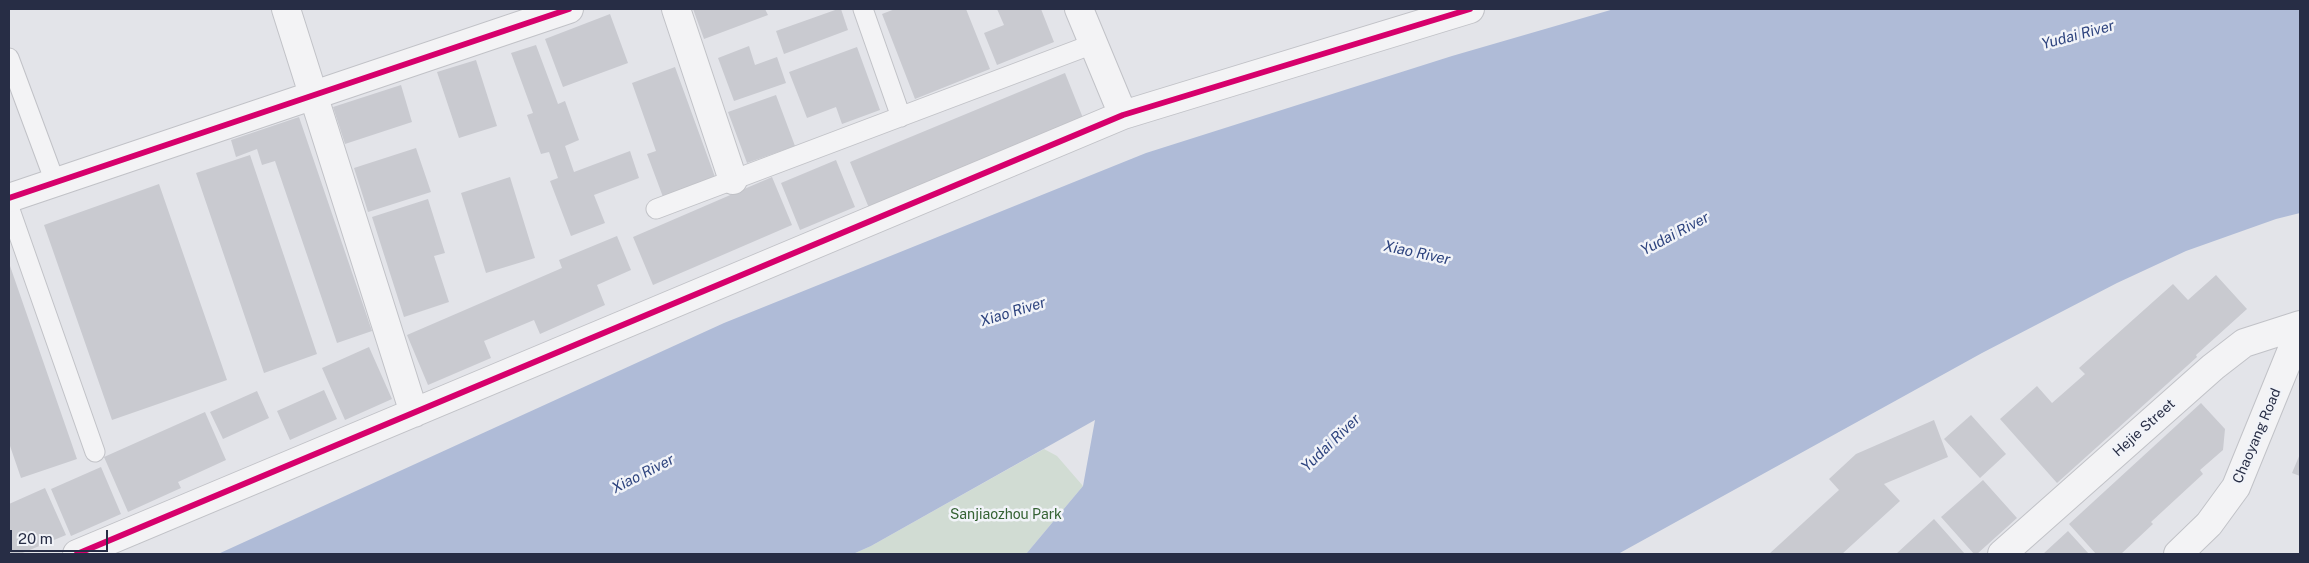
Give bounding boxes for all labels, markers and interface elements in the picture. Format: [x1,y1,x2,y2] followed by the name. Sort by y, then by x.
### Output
[2040,17,2116,53] water label: Yudai River
[1638,209,1712,259] water label: Yudai River
[1382,237,1452,269] water label: Xiao River
[978,294,1048,330] water label: Xiao River
[2229,386,2285,486] street label: Chaoyang Road
[2109,396,2179,460] street label: Hejie Street
[1298,411,1364,475] water label: Yudai River
[609,451,677,497] water label: Xiao River
[950,507,1062,523] park label: Sanjiaozhou Park
[12,520,110,552] scale bar
[18,530,53,547] text: 20 m

